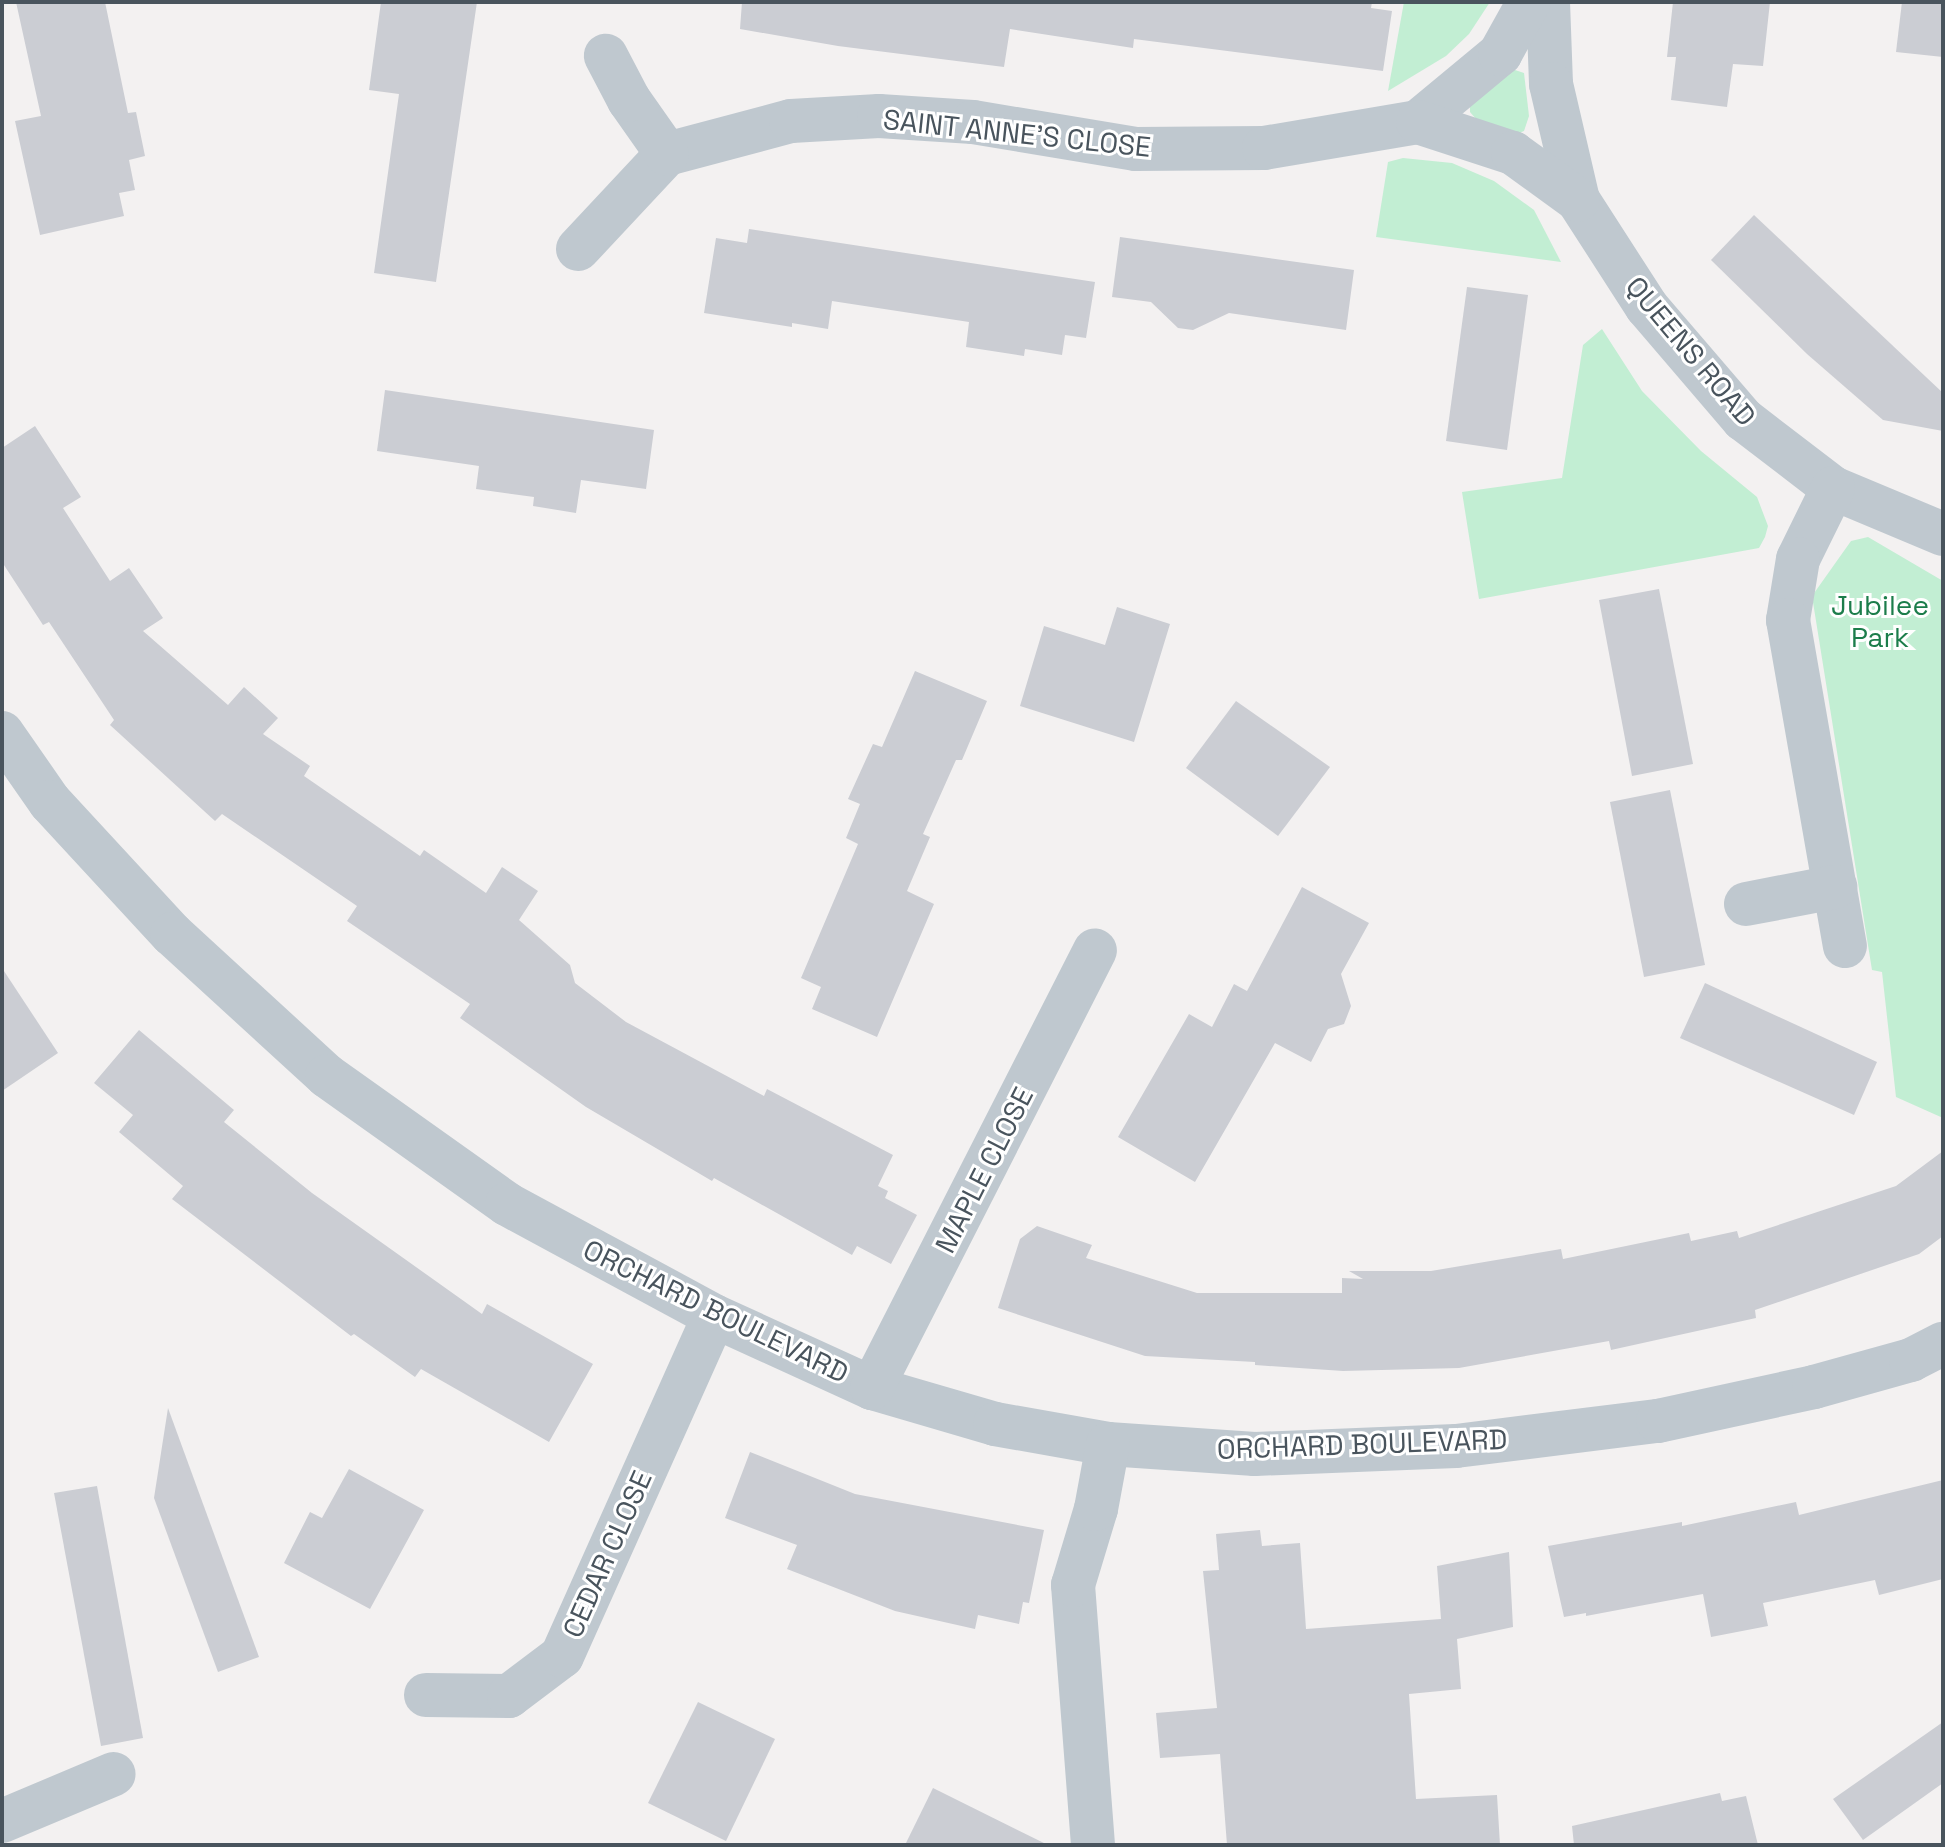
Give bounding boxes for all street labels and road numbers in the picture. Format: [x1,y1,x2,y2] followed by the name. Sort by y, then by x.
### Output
[881,102,1153,164] street label: SAINT ANNE'S CLOSE
[1619,270,1763,432] street label: QUEENS ROAD
[928,1082,1040,1258] street label: MAPLE CLOSE
[578,1232,854,1390] street label: ORCHARD BOULEVARD
[1216,1422,1508,1466] street label: ORCHARD BOULEVARD
[555,1465,659,1643] street label: CEDAR CLOSE

